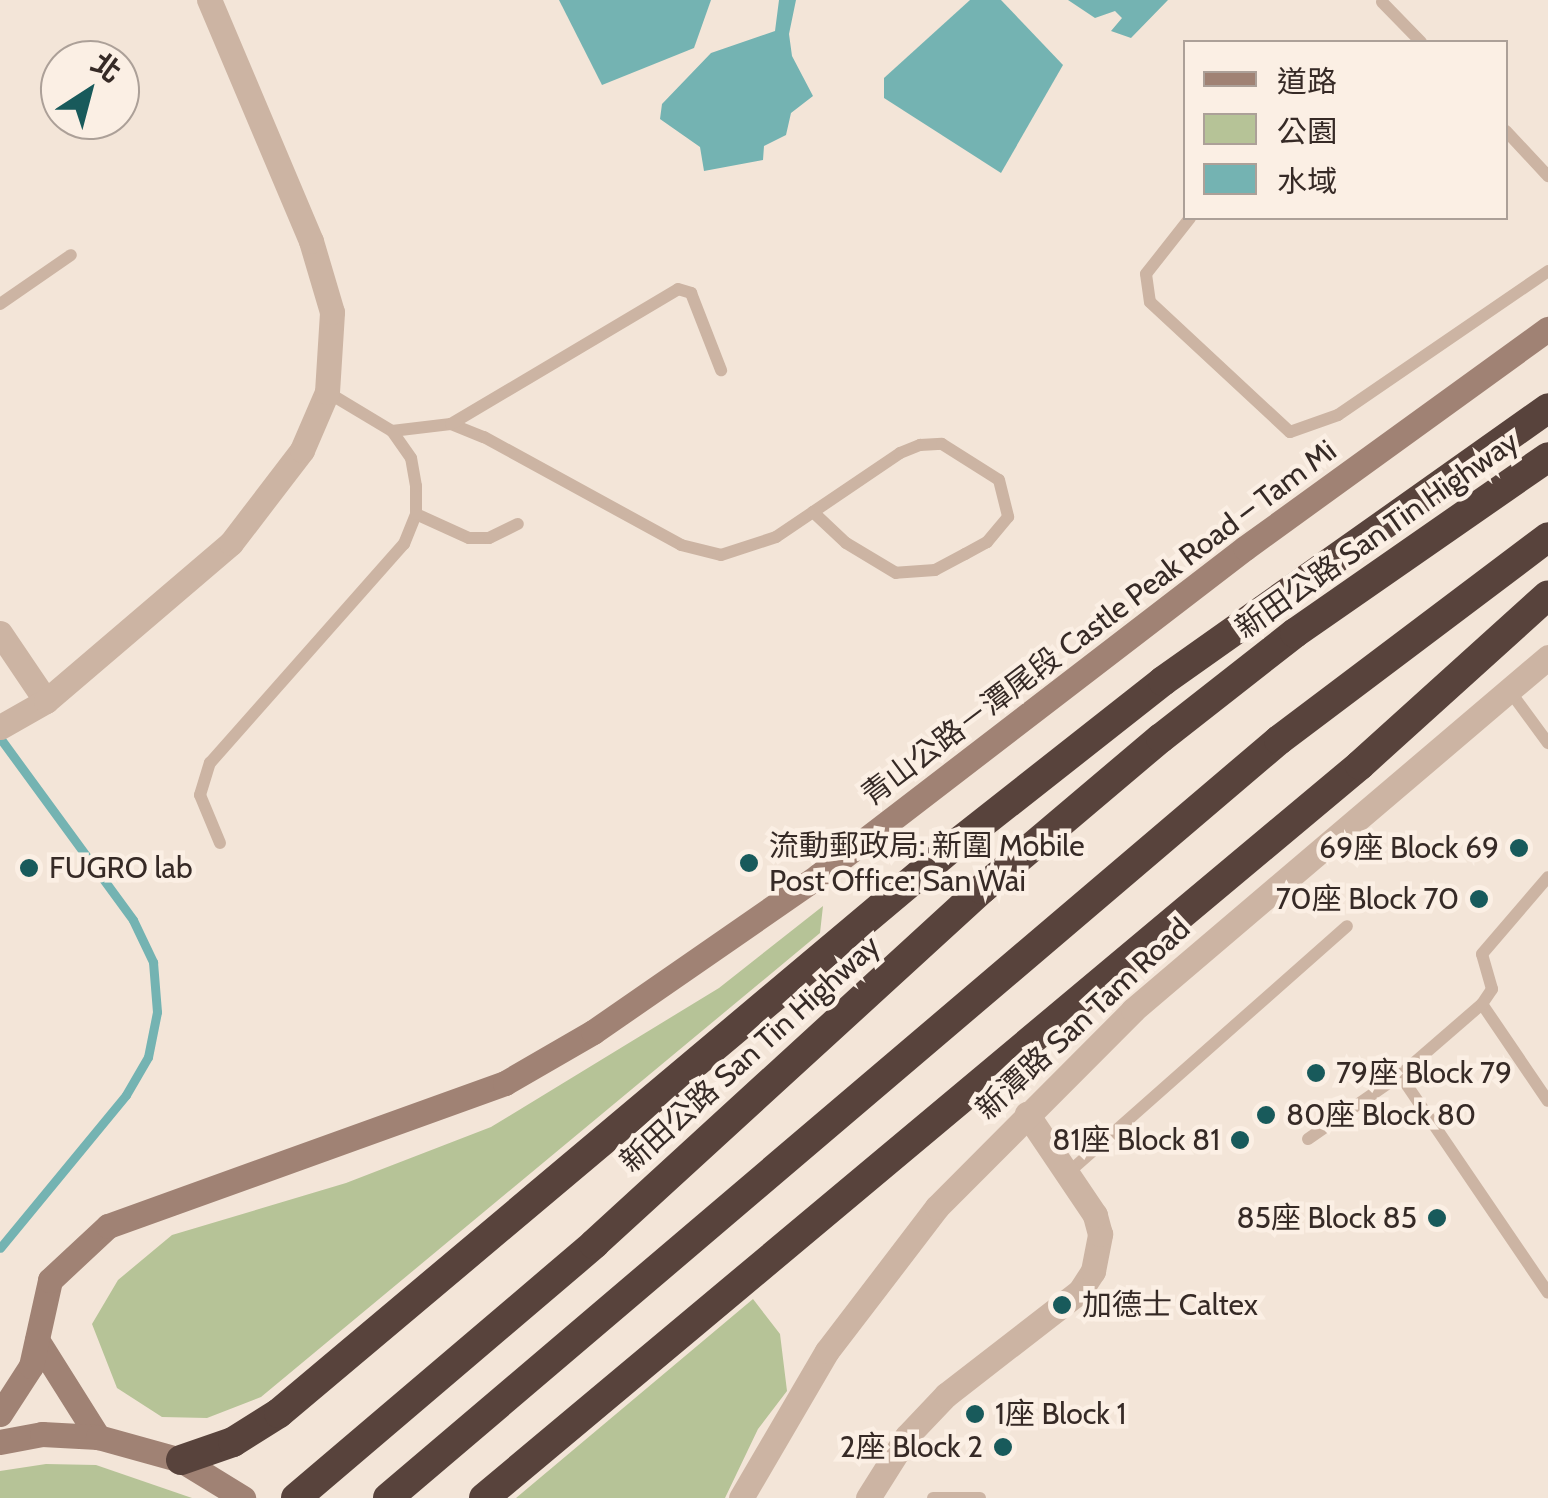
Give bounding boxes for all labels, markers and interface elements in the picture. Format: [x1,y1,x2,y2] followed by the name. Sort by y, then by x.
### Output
[40,40,140,140] north arrow
[1183,40,1508,220] legend
[85,45,128,89] text: 北
[1277,63,1337,100] text: 道路
[1277,113,1337,150] text: 公園
[1277,163,1337,200] text: 水域
[1229,424,1525,646] street label: 新田公路 San Tin Highway
[855,433,1343,813] street label: 青山公路－潭尾段 Castle Peak Road – Tam Mi
[769,828,1085,898] place label: 流動郵政局: 新圍 Mobile Post Office: San Wai
[1319,830,1499,866] place label: 69座 Block 69
[1508,837,1530,859] marker: 69座 Block 69
[49,850,193,886] place label: FUGRO lab
[738,852,760,874] marker: 流動郵政局: 新圍 Mobile Post Office: San Wai
[18,857,40,879] marker: FUGRO lab
[1276,881,1459,917] place label: 70座 Block 70
[1468,888,1490,910] marker: 70座 Block 70
[969,911,1197,1127] street label: 新潭路 San Tam Road
[613,928,887,1180] street label: 新田公路 San Tin Highway
[1336,1055,1512,1091] place label: 79座 Block 79
[1305,1062,1327,1084] marker: 79座 Block 79
[1286,1097,1476,1133] place label: 80座 Block 80
[1255,1104,1277,1126] marker: 80座 Block 80
[1052,1122,1220,1158] place label: 81座 Block 81
[1229,1129,1251,1151] marker: 81座 Block 81
[1236,1200,1417,1236] place label: 85座 Block 85
[1426,1207,1448,1229] marker: 85座 Block 85
[1082,1287,1258,1323] place label: 加德士 Caltex
[1051,1294,1073,1316] marker: 加德士 Caltex
[995,1396,1126,1432] place label: 1座 Block 1
[964,1403,986,1425] marker: 1座 Block 1
[840,1429,983,1465] place label: 2座 Block 2
[992,1436,1014,1458] marker: 2座 Block 2

